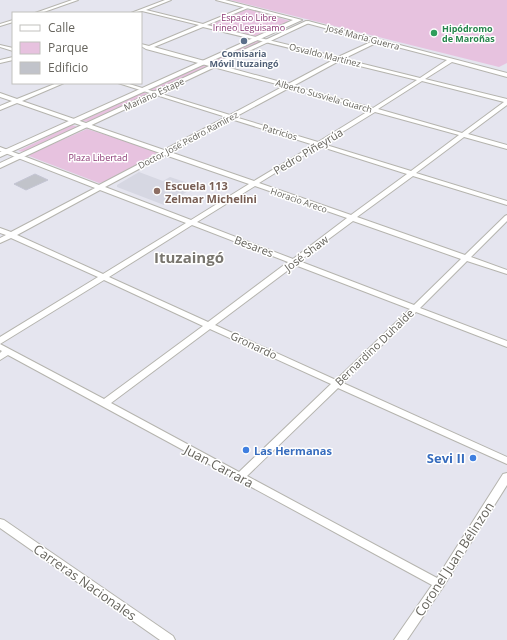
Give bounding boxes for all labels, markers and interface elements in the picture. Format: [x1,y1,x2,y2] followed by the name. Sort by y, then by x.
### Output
[213,11,285,34] park label: Espacio Libre Irineo Leguisamo
[12,12,142,84] legend
[48,19,75,36] text: Calle
[324,21,401,53] street label: José María Guerra
[442,22,495,45] place label: Hipódromo de Maroñas
[429,28,439,38] marker: Hipódromo de Maroñas
[239,36,249,46] marker: Comisaria Móvil Ituzaingó
[48,39,88,56] text: Parque
[288,40,362,70] street label: Osvaldo Martínez
[210,47,279,70] place label: Comisaria Móvil Ituzaingó
[48,59,88,76] text: Edificio
[122,74,186,114] street label: Mariano Estape
[274,76,374,116] street label: Alberto Susviela Guarch
[136,108,240,172] street label: Doctor José Pedro Ramírez
[261,121,299,143] street label: Patricios
[270,124,346,178] street label: Pedro Piñeyrúa
[68,151,128,164] park label: Plaza Libertad
[165,178,257,206] place label: Escuela 113 Zelmar Michelini
[269,184,329,216] street label: Horacio Areco
[152,186,162,196] marker: Escuela 113 Zelmar Michelini
[280,231,331,275] street label: José Shaw
[232,232,276,260] street label: Besares
[154,247,224,267] district label: Ituzaingó
[331,305,417,389] street label: Bernardino Duhalde
[228,328,280,362] street label: Gronardo
[180,439,257,492] street label: Juan Carrara
[254,443,332,458] place label: Las Hermanas
[241,445,251,455] marker: Las Hermanas
[427,449,465,467] place label: Sevi II
[468,453,478,463] marker: Sevi II
[410,498,498,620] street label: Coronel Juan Bélinzon
[30,540,140,624] street label: Carreras Nacionales

